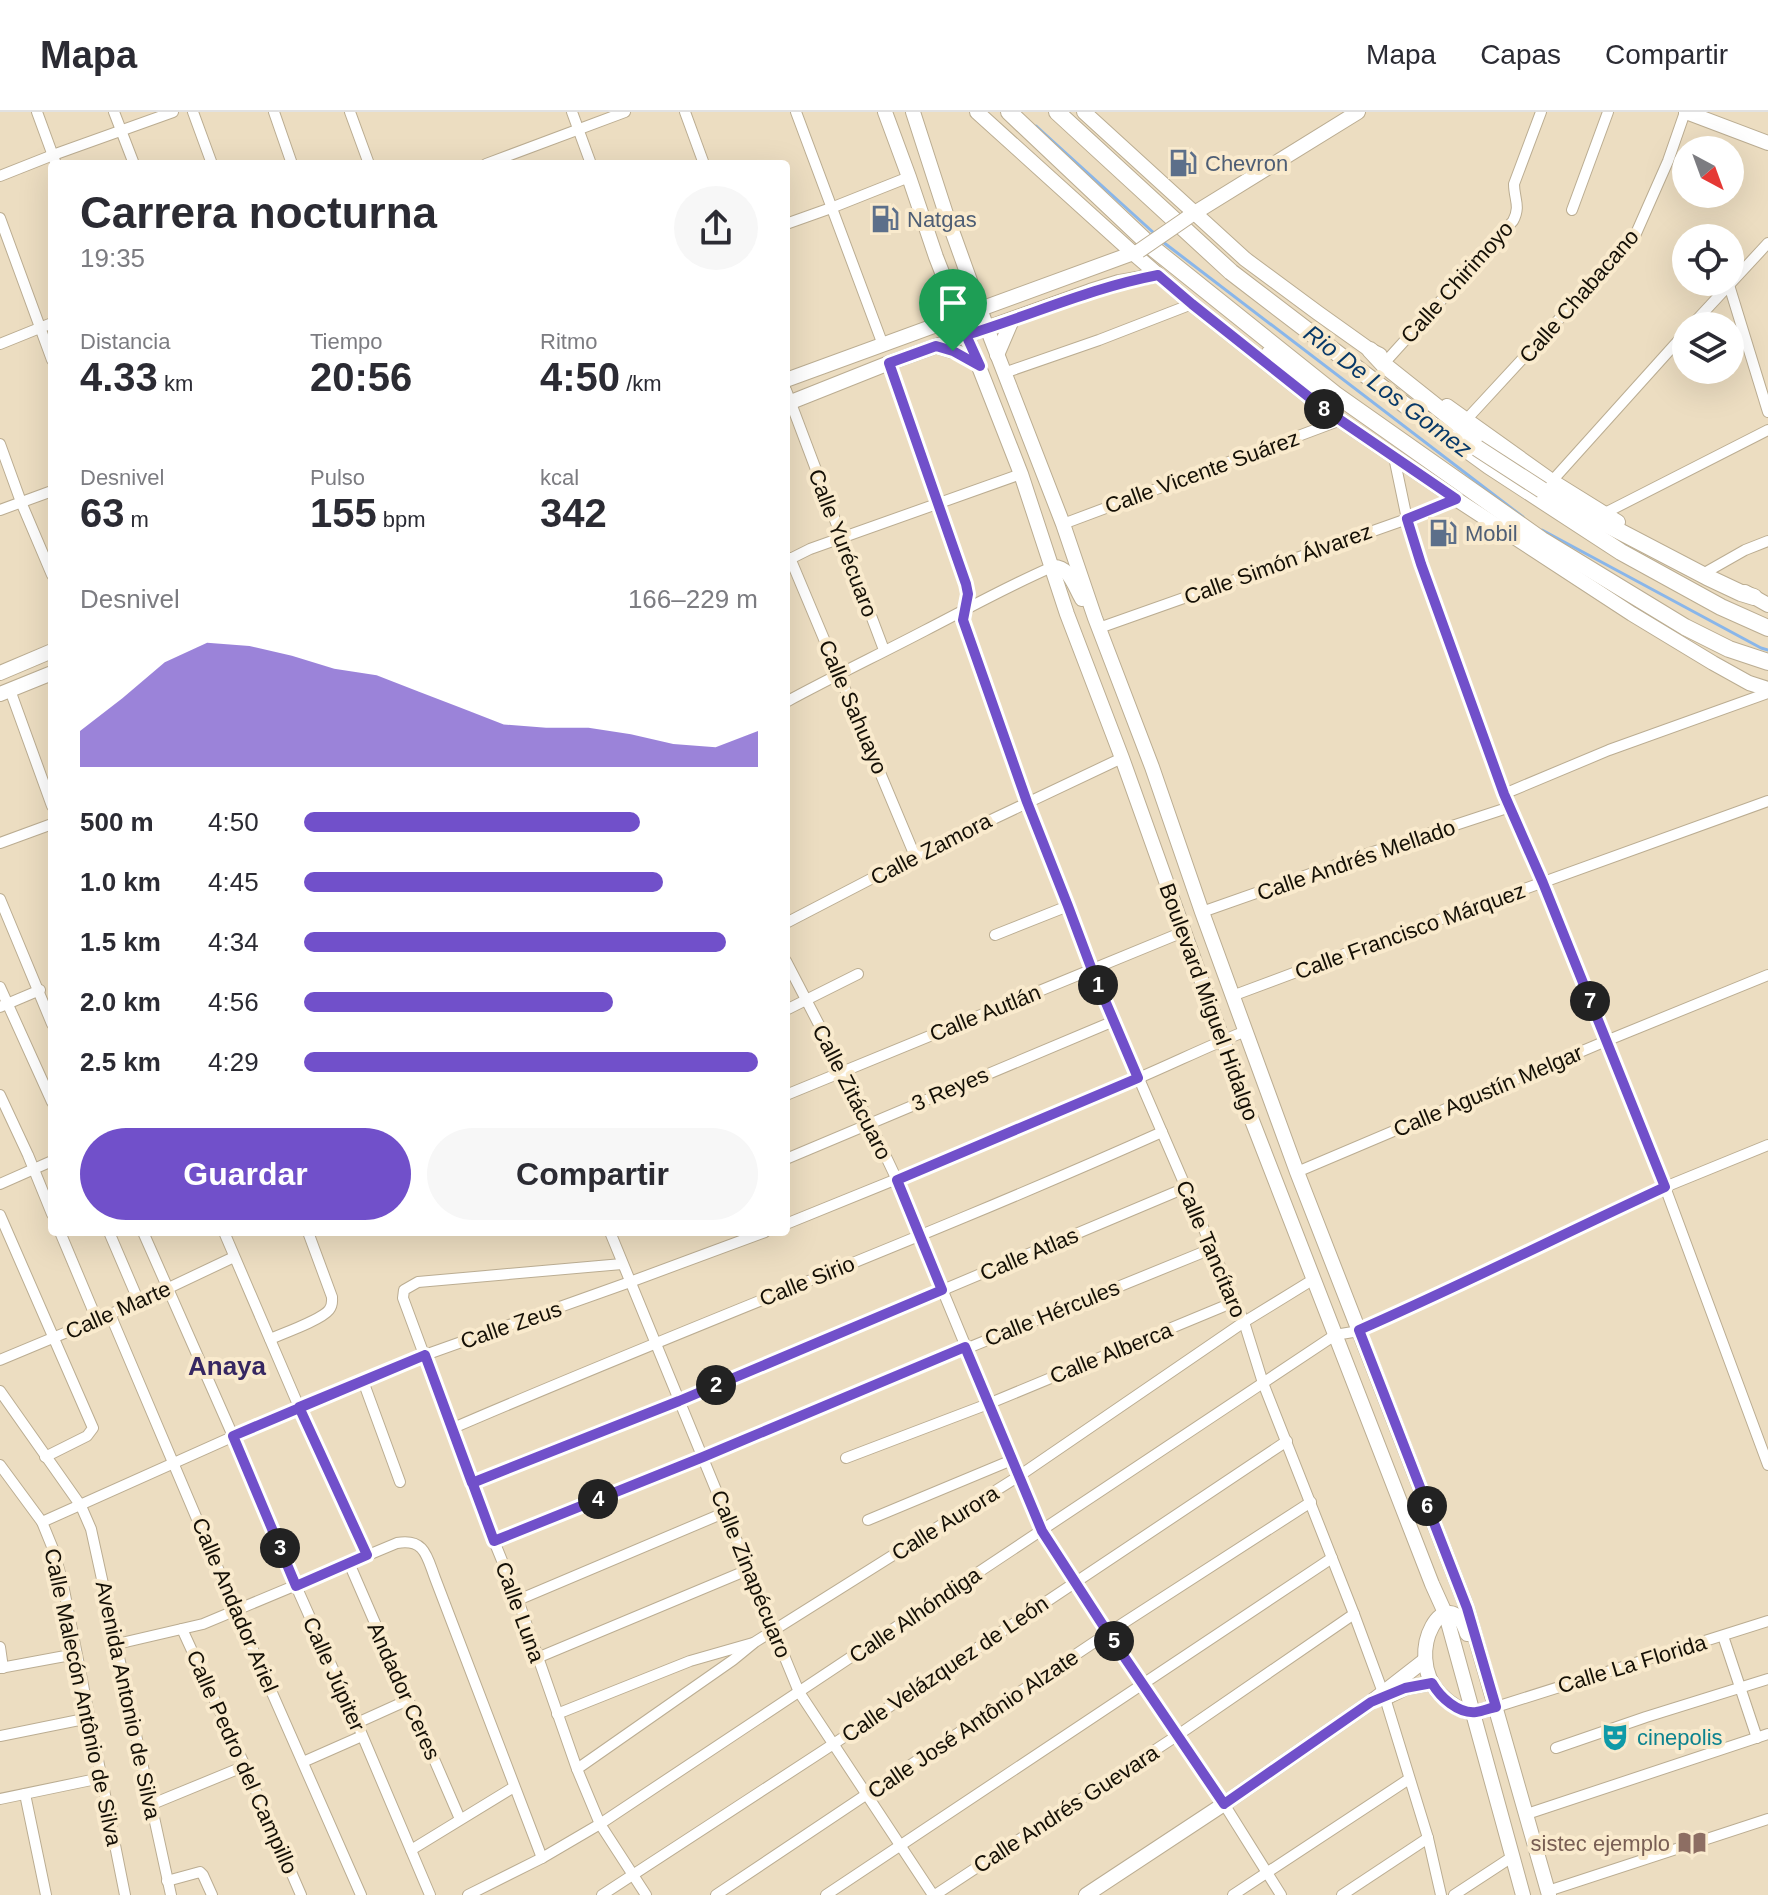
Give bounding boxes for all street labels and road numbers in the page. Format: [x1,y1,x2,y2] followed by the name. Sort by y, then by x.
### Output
[1396,216,1518,348] street label: Calle Chirimoyo
[1514,224,1644,368] street label: Calle Chabacano
[1101,425,1303,519] street label: Calle Vicente Suárez
[803,466,883,620] street label: Calle Yurécuaro
[1181,518,1375,610] street label: Calle Simón Álvarez
[814,636,892,778] street label: Calle Sahuayo
[866,808,996,890] street label: Calle Zamora
[1254,814,1458,906] street label: Calle Andrés Mellado
[1291,878,1529,984] street label: Calle Francisco Márquez
[1154,880,1264,1124] street label: Boulevard Miguel Hidalgo
[926,979,1044,1047] street label: Calle Autlán
[807,1020,897,1164] street label: Calle Zitácuaro
[1390,1040,1586,1142] street label: Calle Agustín Melgar
[908,1062,992,1116] street label: 3 Reyes
[1171,1177,1251,1321] street label: Calle Tancítaro
[976,1222,1082,1286] street label: Calle Atlas
[756,1251,858,1311] street label: Calle Sirio
[981,1275,1123,1351] street label: Calle Hércules
[62,1276,174,1344] street label: Calle Marte
[457,1296,565,1354] street label: Calle Zeus
[1046,1317,1176,1389] street label: Calle Alberca
[887,1480,1004,1566] street label: Calle Aurora
[706,1487,796,1661] street label: Calle Zinapécuaro
[187,1514,283,1696] street label: Calle Andador Ariel
[39,1546,127,1849] street label: Calle Malecón Antônio de Silva
[490,1558,550,1666] street label: Calle Luna
[845,1561,986,1668] street label: Calle Alhóndiga
[91,1579,166,1822] street label: Avenida Antonio de Silva
[837,1591,1053,1747] street label: Calle Velázquez de León
[298,1613,370,1735] street label: Calle Júpiter
[362,1618,446,1764] street label: Andador Ceres
[1555,1629,1710,1698] street label: Calle La Florida
[863,1644,1083,1804] street label: Calle José Antônio Alzate
[181,1646,303,1878] street label: Calle Pedro del Campillo
[969,1739,1164,1878] street label: Calle Andrés Guevara

